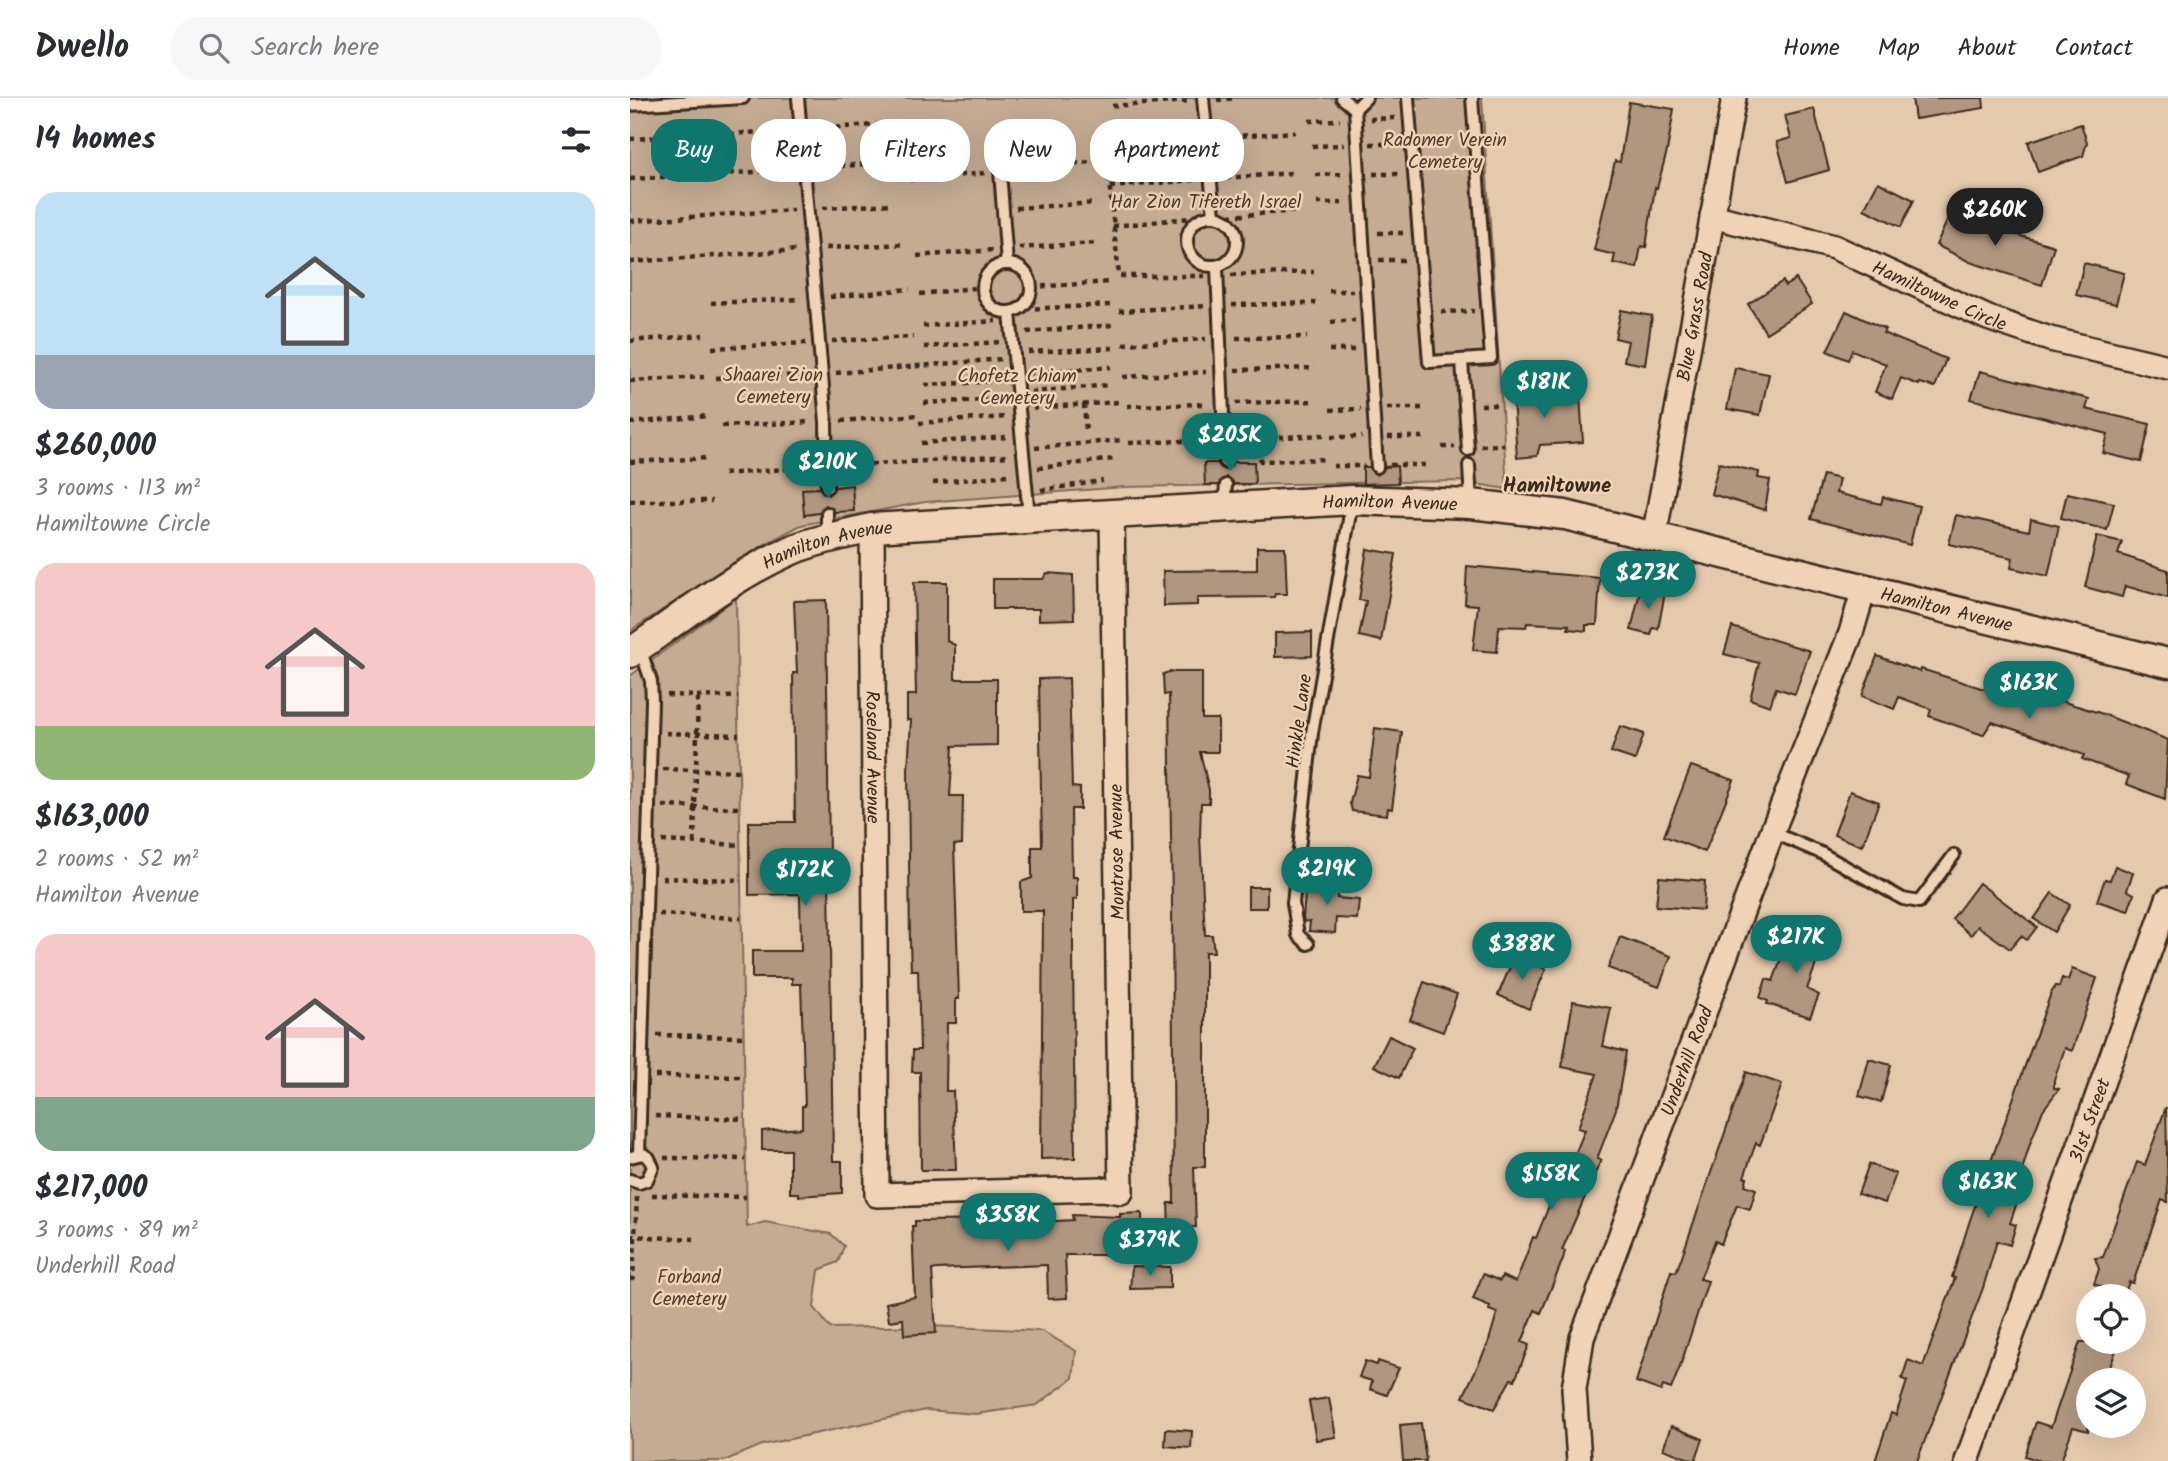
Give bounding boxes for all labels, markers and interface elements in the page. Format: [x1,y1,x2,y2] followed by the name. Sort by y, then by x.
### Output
[171,17,661,80] search box
[35,22,129,75] text: Dwello
[251,27,379,69] text: Search here
[195,29,233,67] icon: search
[1783,29,1840,68] text: Home
[1878,29,1920,68] text: Map
[1958,29,2016,68] text: About
[2054,29,2133,68] text: Contact
[35,116,156,164] text: 14 homes
[651,119,737,182] chip: Buy
[751,119,846,182] chip: Rent
[860,119,970,182] chip: Filters
[984,119,1076,182] chip: New
[1090,119,1244,182] chip: Apartment
[557,121,595,159] icon: filters
[1383,126,1507,178] park label: Radomer Verein Cemetery
[1111,188,1302,218] park label: Har Zion Tifereth Israel
[1946,188,2044,248] pin: $260K
[1962,193,2028,229] text: $260K
[252,238,378,364] icon: home
[1670,249,1723,384] street label: Blue Grass Road
[1867,253,2011,340] street label: Hamiltowne Circle
[1495,360,1593,420] pin: $181K
[723,361,823,413] park label: Shaarei Zion Cemetery
[957,362,1077,414] park label: Chofetz Chiam Cemetery
[1517,365,1571,401] text: $181K
[1181,414,1279,473] pin: $205K
[1198,418,1262,454] text: $205K
[35,423,156,471] text: $260,000
[779,440,877,500] pin: $210K
[798,445,858,481] text: $210K
[1503,470,1611,503] district label: Hamiltowne
[35,471,200,507] text: 3 rooms · 113 m²
[1321,487,1458,521] street label: Hamilton Avenue
[35,507,210,543] text: Hamiltowne Circle
[757,514,894,579] street label: Hamilton Avenue
[1599,552,1697,611] pin: $273K
[1616,556,1680,592] text: $273K
[1877,580,2016,641] street label: Hamilton Avenue
[252,609,378,735] icon: home
[1980,662,2078,721] pin: $163K
[1999,666,2059,702] text: $163K
[1279,672,1322,770] street label: Hinkle Lane
[856,690,887,824] street label: Roseland Avenue
[1102,783,1134,920] street label: Montrose Avenue
[35,794,149,842] text: $163,000
[35,842,198,878] text: 2 rooms · 52 m²
[756,848,854,908] pin: $172K
[1278,848,1376,907] pin: $219K
[1297,852,1357,888] text: $219K
[776,853,834,889] text: $172K
[35,878,199,914] text: Hamilton Avenue
[1747,916,1845,975] pin: $217K
[1767,920,1825,956] text: $217K
[1473,922,1571,982] pin: $388K
[1488,927,1556,963] text: $388K
[252,980,378,1106] icon: home
[1654,1002,1723,1121] street label: Underhill Road
[2062,1074,2120,1167] street label: 31st Street
[1502,1152,1600,1212] pin: $158K
[1521,1157,1581,1193] text: $158K
[1939,1160,2037,1220] pin: $163K
[35,1165,148,1213] text: $217,000
[1958,1165,2018,1201] text: $163K
[959,1194,1057,1253] pin: $358K
[975,1198,1041,1234] text: $358K
[35,1213,198,1249] text: 3 rooms · 89 m²
[1101,1218,1199,1278] pin: $379K
[1119,1223,1181,1259] text: $379K
[35,1249,175,1285] text: Underhill Road
[652,1263,727,1315] park label: Forband Cemetery
[2076,1284,2146,1438] map controls
[2076,1284,2146,1354] button: locate
[2076,1368,2146,1438] button: layers

